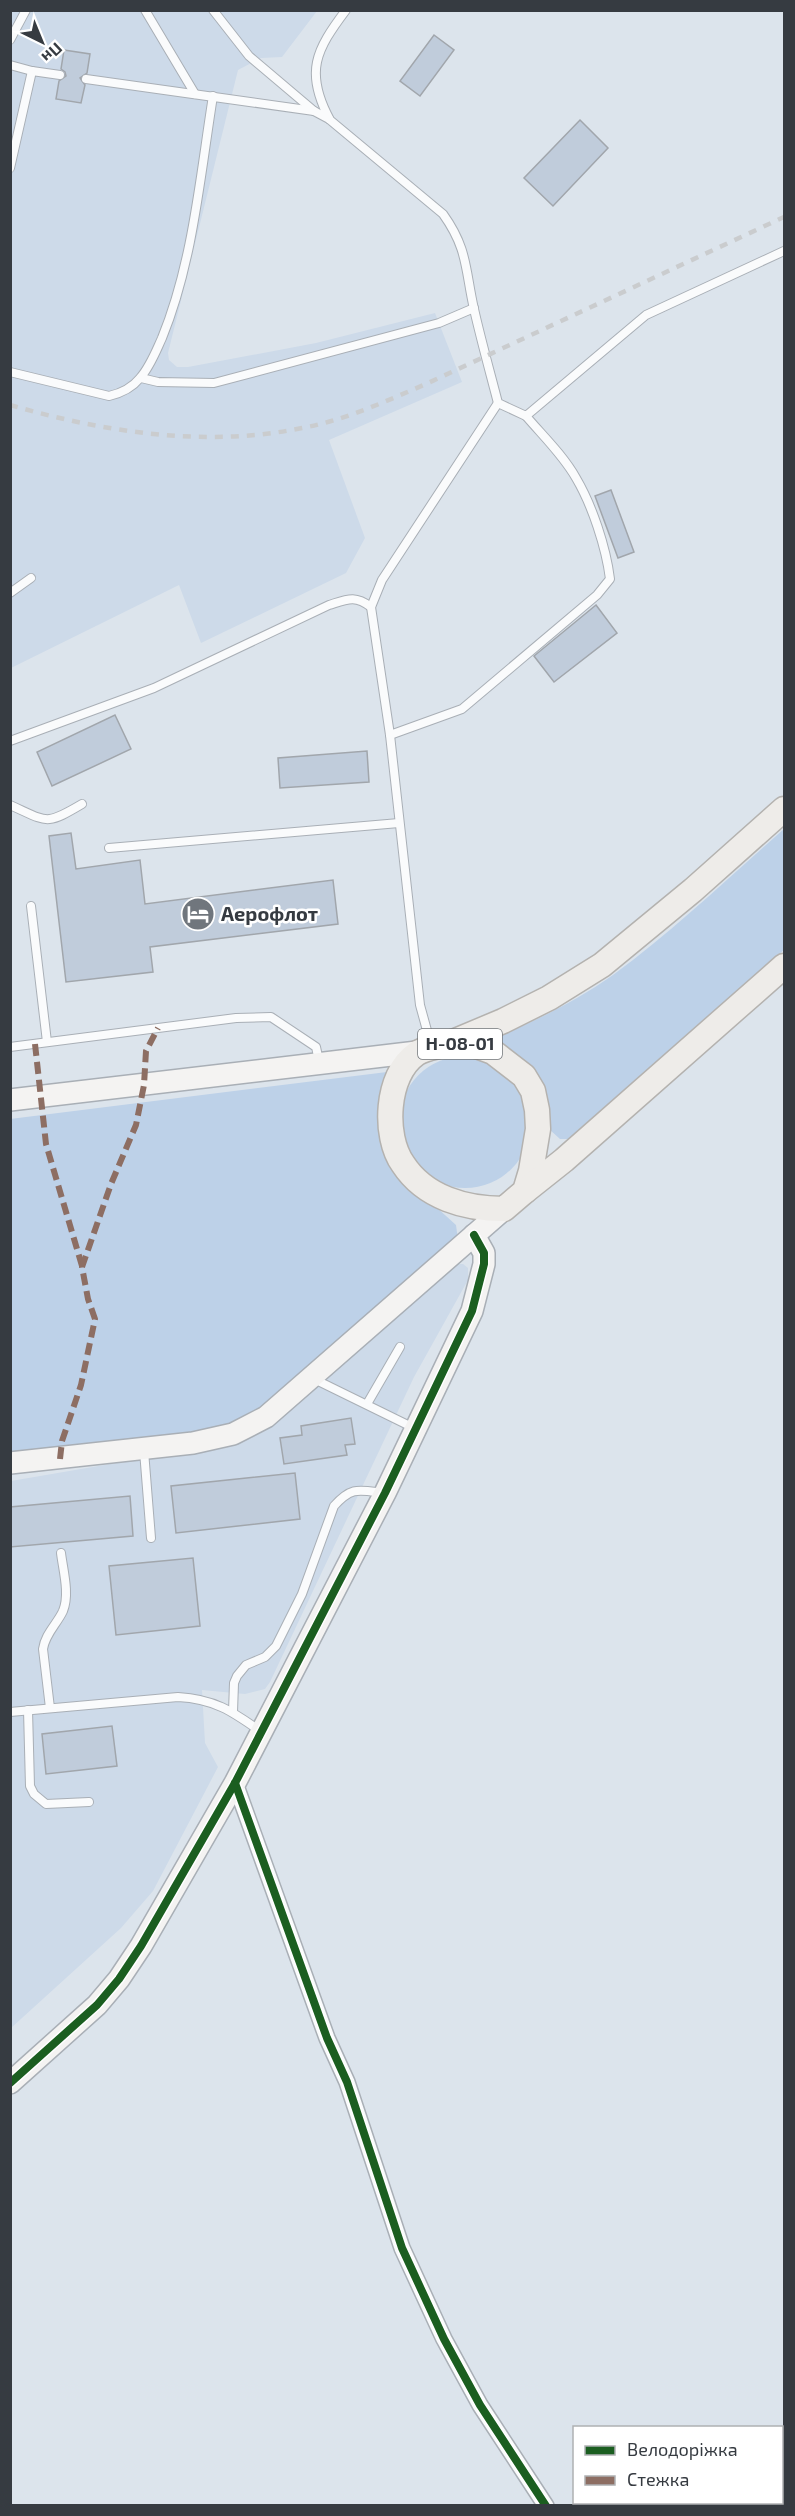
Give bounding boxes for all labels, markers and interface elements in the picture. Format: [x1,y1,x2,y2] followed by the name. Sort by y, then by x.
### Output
[12,12,72,72] north arrow
[38,39,67,67] text: Пн
[180,896,216,932] hotel icon: Аерофлот
[221,901,318,925] place label: Аерофлот
[418,1029,502,1059] road number: Н-08-01
[573,2426,783,2504] legend
[627,2438,738,2460] text: Велодоріжка
[627,2468,689,2490] text: Стежка

